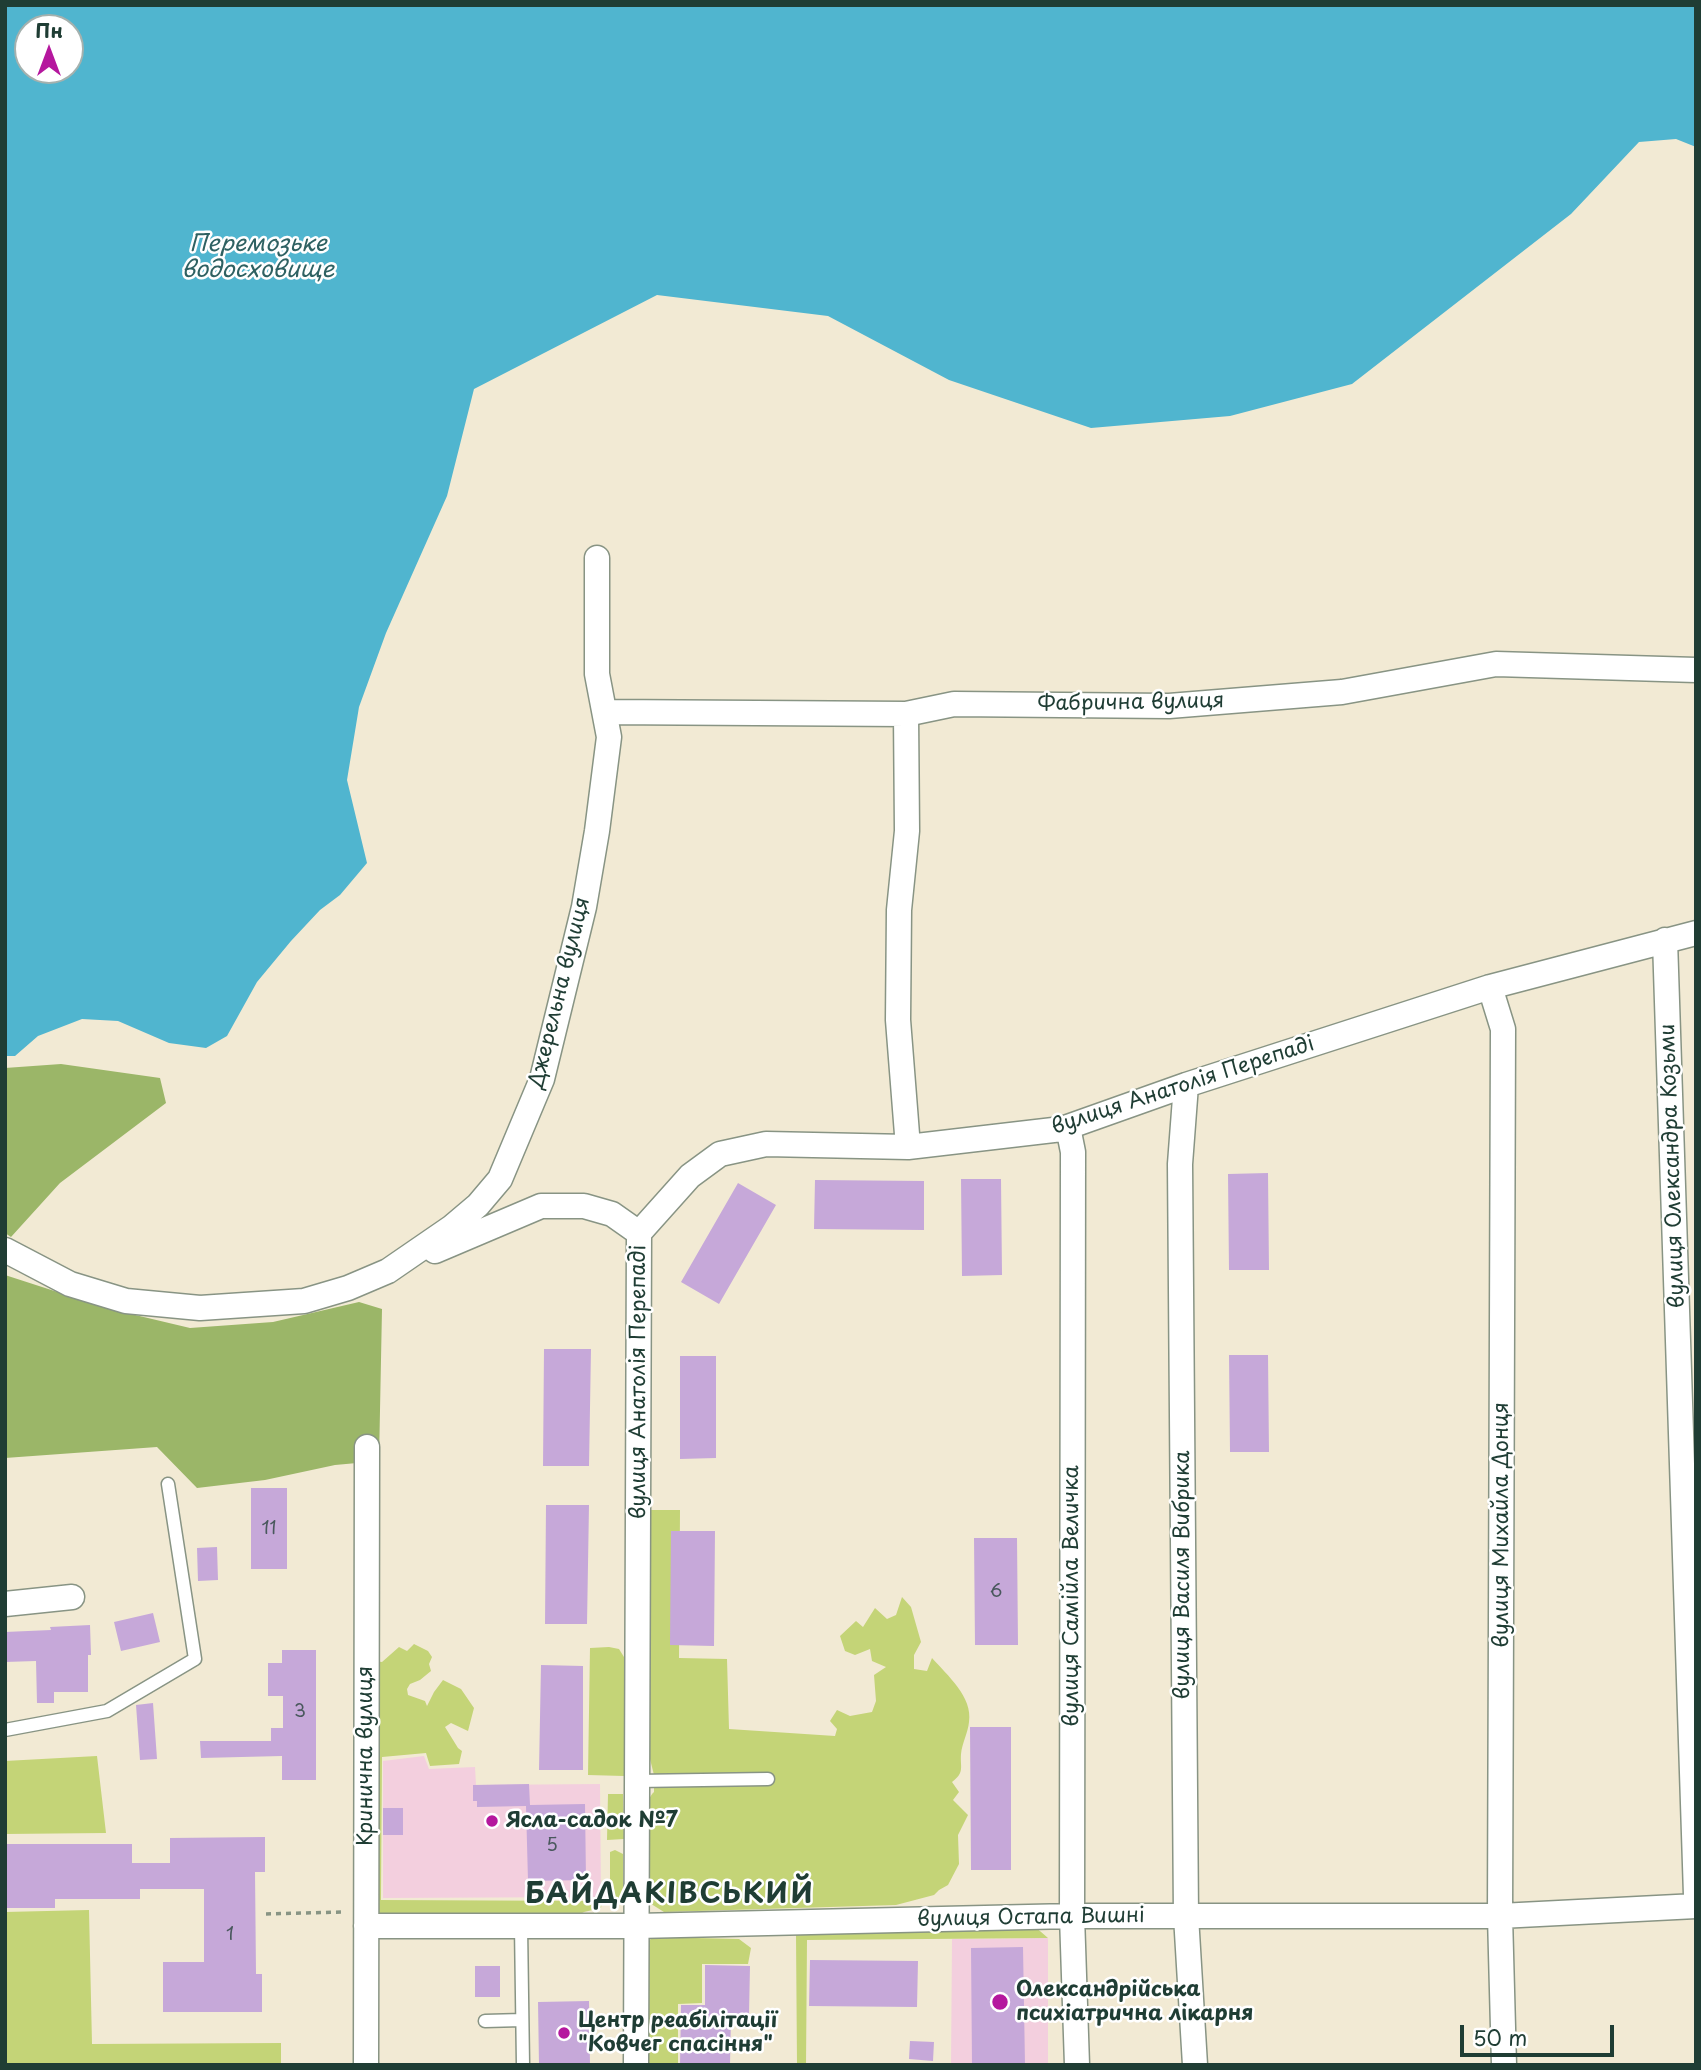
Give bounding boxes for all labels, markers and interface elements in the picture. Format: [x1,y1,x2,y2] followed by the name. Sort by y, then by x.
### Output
[14,14,84,84] north arrow
[35,16,63,44] text: Пн
[181,231,335,285] water label: Перемозьке водосховище
[1038,689,1224,717] street label: Фабрична вулиця
[524,895,596,1091] street label: Джерельна вулиця
[1655,1023,1691,1309] street label: вулиця Олександра Козьми
[1048,1032,1318,1140] street label: вулиця Анатолія Перепаді
[626,1245,652,1519] street label: вулиця Анатолія Перепаді
[1489,1402,1515,1648] street label: вулиця Михайла Донця
[1170,1451,1196,1699] street label: вулиця Василя Вибрика
[1059,1465,1085,1727] street label: вулиця Самійла Величка
[261,1518,277,1540] house number: 11
[990,1581,1002,1603] house number: 6
[353,1666,379,1846] street label: Кринична вулиця
[294,1701,306,1723] house number: 3
[506,1808,678,1834] place label: Ясла-садок №7
[484,1813,500,1829] marker: Ясла-садок №7
[546,1835,558,1857] house number: 5
[527,1878,813,1912] district label: БАЙДАКІВСЬКИЙ
[917,1903,1145,1933] street label: вулиця Остапа Вишні
[226,1924,234,1946] house number: 1
[1016,1977,1253,2027] place label: Олександрійська психіатрична лікарня
[990,1992,1010,2012] marker: Олександрійська психіатрична лікарня
[578,2008,777,2058] place label: Центр реабілітації "Ковчег спасіння"
[1463,2010,1617,2054] scale bar
[1473,2021,1527,2053] text: 50 m
[556,2025,572,2041] marker: Центр реабілітації "Ковчег спасіння"

